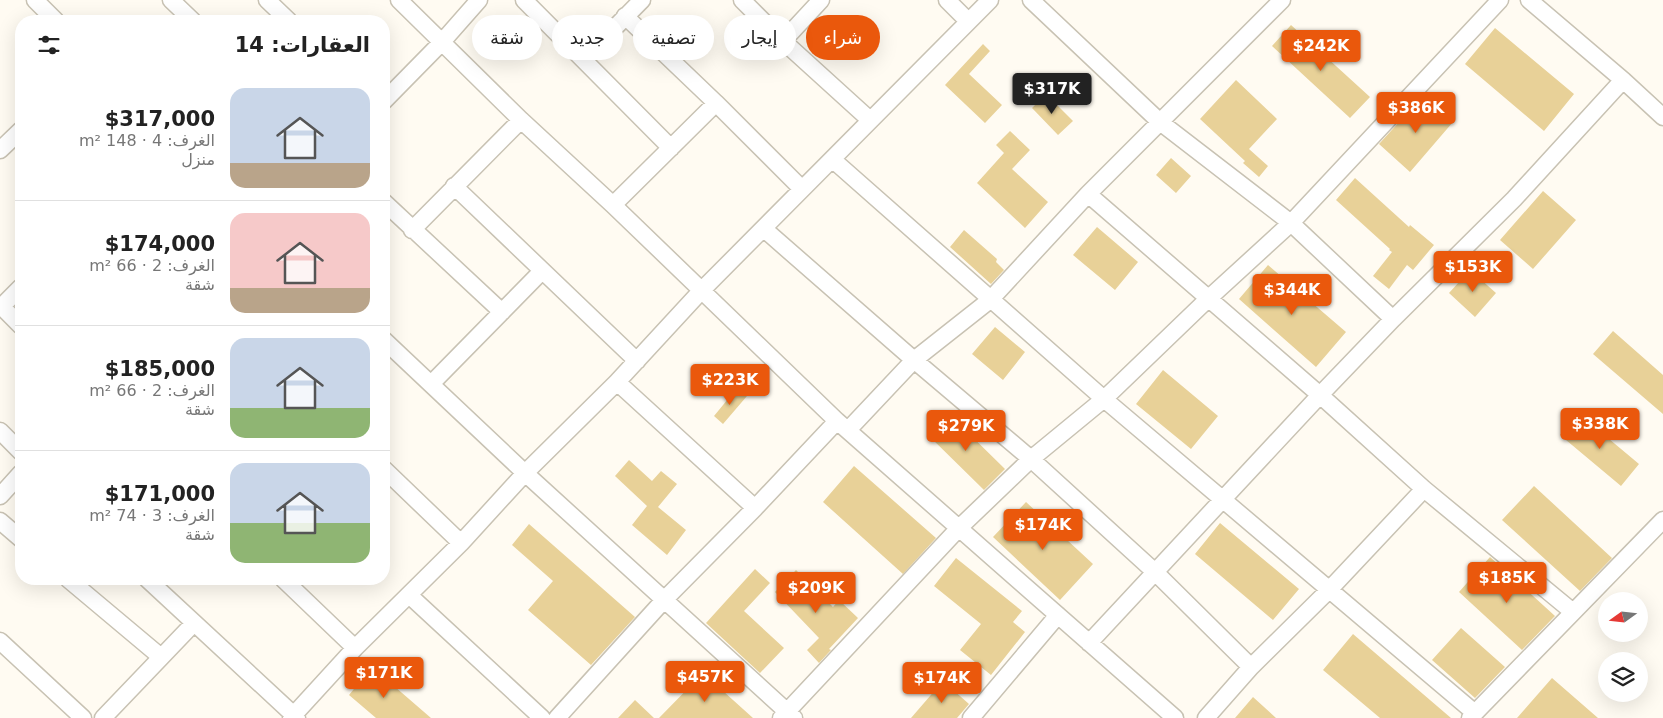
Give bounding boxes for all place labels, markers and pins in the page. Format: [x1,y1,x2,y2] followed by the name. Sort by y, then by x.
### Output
[1286,30,1356,72] pin: $242K
[1017,72,1087,115] pin: $317K
[1381,92,1451,134] pin: $386K
[1438,250,1508,293] pin: $153K
[1257,274,1327,316] pin: $344K
[695,364,765,406] pin: $223K
[1565,408,1635,450] pin: $338K
[931,410,1001,452] pin: $279K
[1008,508,1078,551] pin: $174K
[1472,562,1542,604] pin: $185K
[781,572,851,614] pin: $209K
[349,656,419,699] pin: $171K
[670,660,740,703] pin: $457K
[907,662,977,704] pin: $174K

